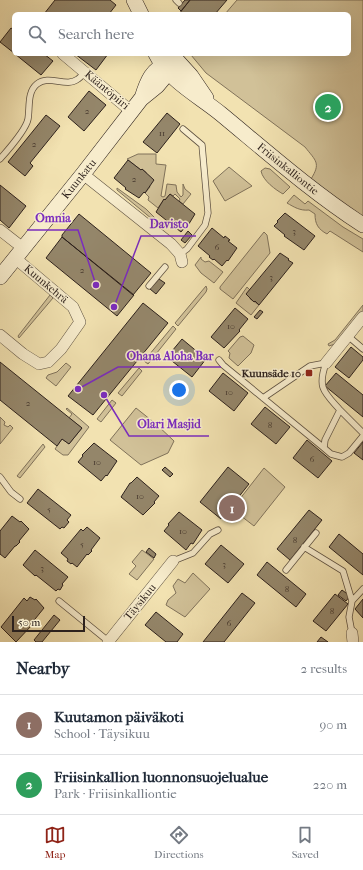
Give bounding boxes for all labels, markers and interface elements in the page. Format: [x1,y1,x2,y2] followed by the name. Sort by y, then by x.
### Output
[12,12,351,56] search box
[26,23,48,45] icon: search
[58,25,134,43] text: Search here
[82,68,133,113] street label: Kääntöpiiri
[315,92,341,122] pin: 2
[85,106,90,116] house number: 2
[159,128,165,138] house number: 11
[32,139,37,149] house number: 2
[255,140,322,198] street label: Friisinkalliontie
[59,156,99,202] street label: Kuunkatu
[132,174,137,184] house number: 2
[27,206,78,230] callout: Omnia
[35,211,71,225] text: Omnia
[141,212,196,236] callout: Davisto
[150,217,188,231] text: Davisto
[292,226,296,236] house number: 3
[215,242,220,252] house number: 6
[21,262,71,307] street label: Kuunkehrä
[80,265,85,275] house number: 2
[269,272,273,282] house number: 3
[227,321,235,331] house number: 10
[118,343,221,367] callout: Ohana Aloha Bar
[126,349,214,363] text: Ohana Aloha Bar
[242,367,301,380] place label: Kuunsäde 10
[304,368,314,378] marker: Kuunsäde 10
[169,380,189,400] your location
[225,387,233,397] house number: 10
[26,398,31,408] house number: 2
[129,412,209,436] callout: Olari Masjid
[137,417,201,431] text: Olari Masjid
[268,420,273,430] house number: 8
[310,454,315,464] house number: 6
[93,457,101,467] house number: 10
[136,491,144,501] house number: 10
[219,493,245,523] pin: 1
[47,504,51,514] house number: 5
[179,526,187,536] house number: 10
[293,535,298,545] house number: 8
[80,539,84,549] house number: 5
[222,559,226,569] house number: 3
[40,563,44,573] house number: 3
[121,580,159,623] street label: Täysikuu
[285,584,290,594] house number: 8
[330,606,335,616] house number: 8
[12,614,85,633] scale bar
[18,616,40,629] text: 50 m
[227,618,232,628] house number: 6
[16,658,70,678] text: Nearby
[301,661,347,676] text: 2 results
[54,708,184,726] text: Kuutamon päiväkoti
[27,717,31,732] text: 1
[319,717,347,732] text: 90 m
[54,726,150,741] text: School · Täysikuu
[54,768,268,786] text: Friisinkallion luonnonsuojelualue
[26,777,32,792] text: 2
[313,777,347,792] text: 220 m
[54,786,177,801] text: Park · Friisinkalliontie
[44,824,66,861] tab: Map
[154,824,204,861] tab: Directions
[292,824,319,861] tab: Saved

